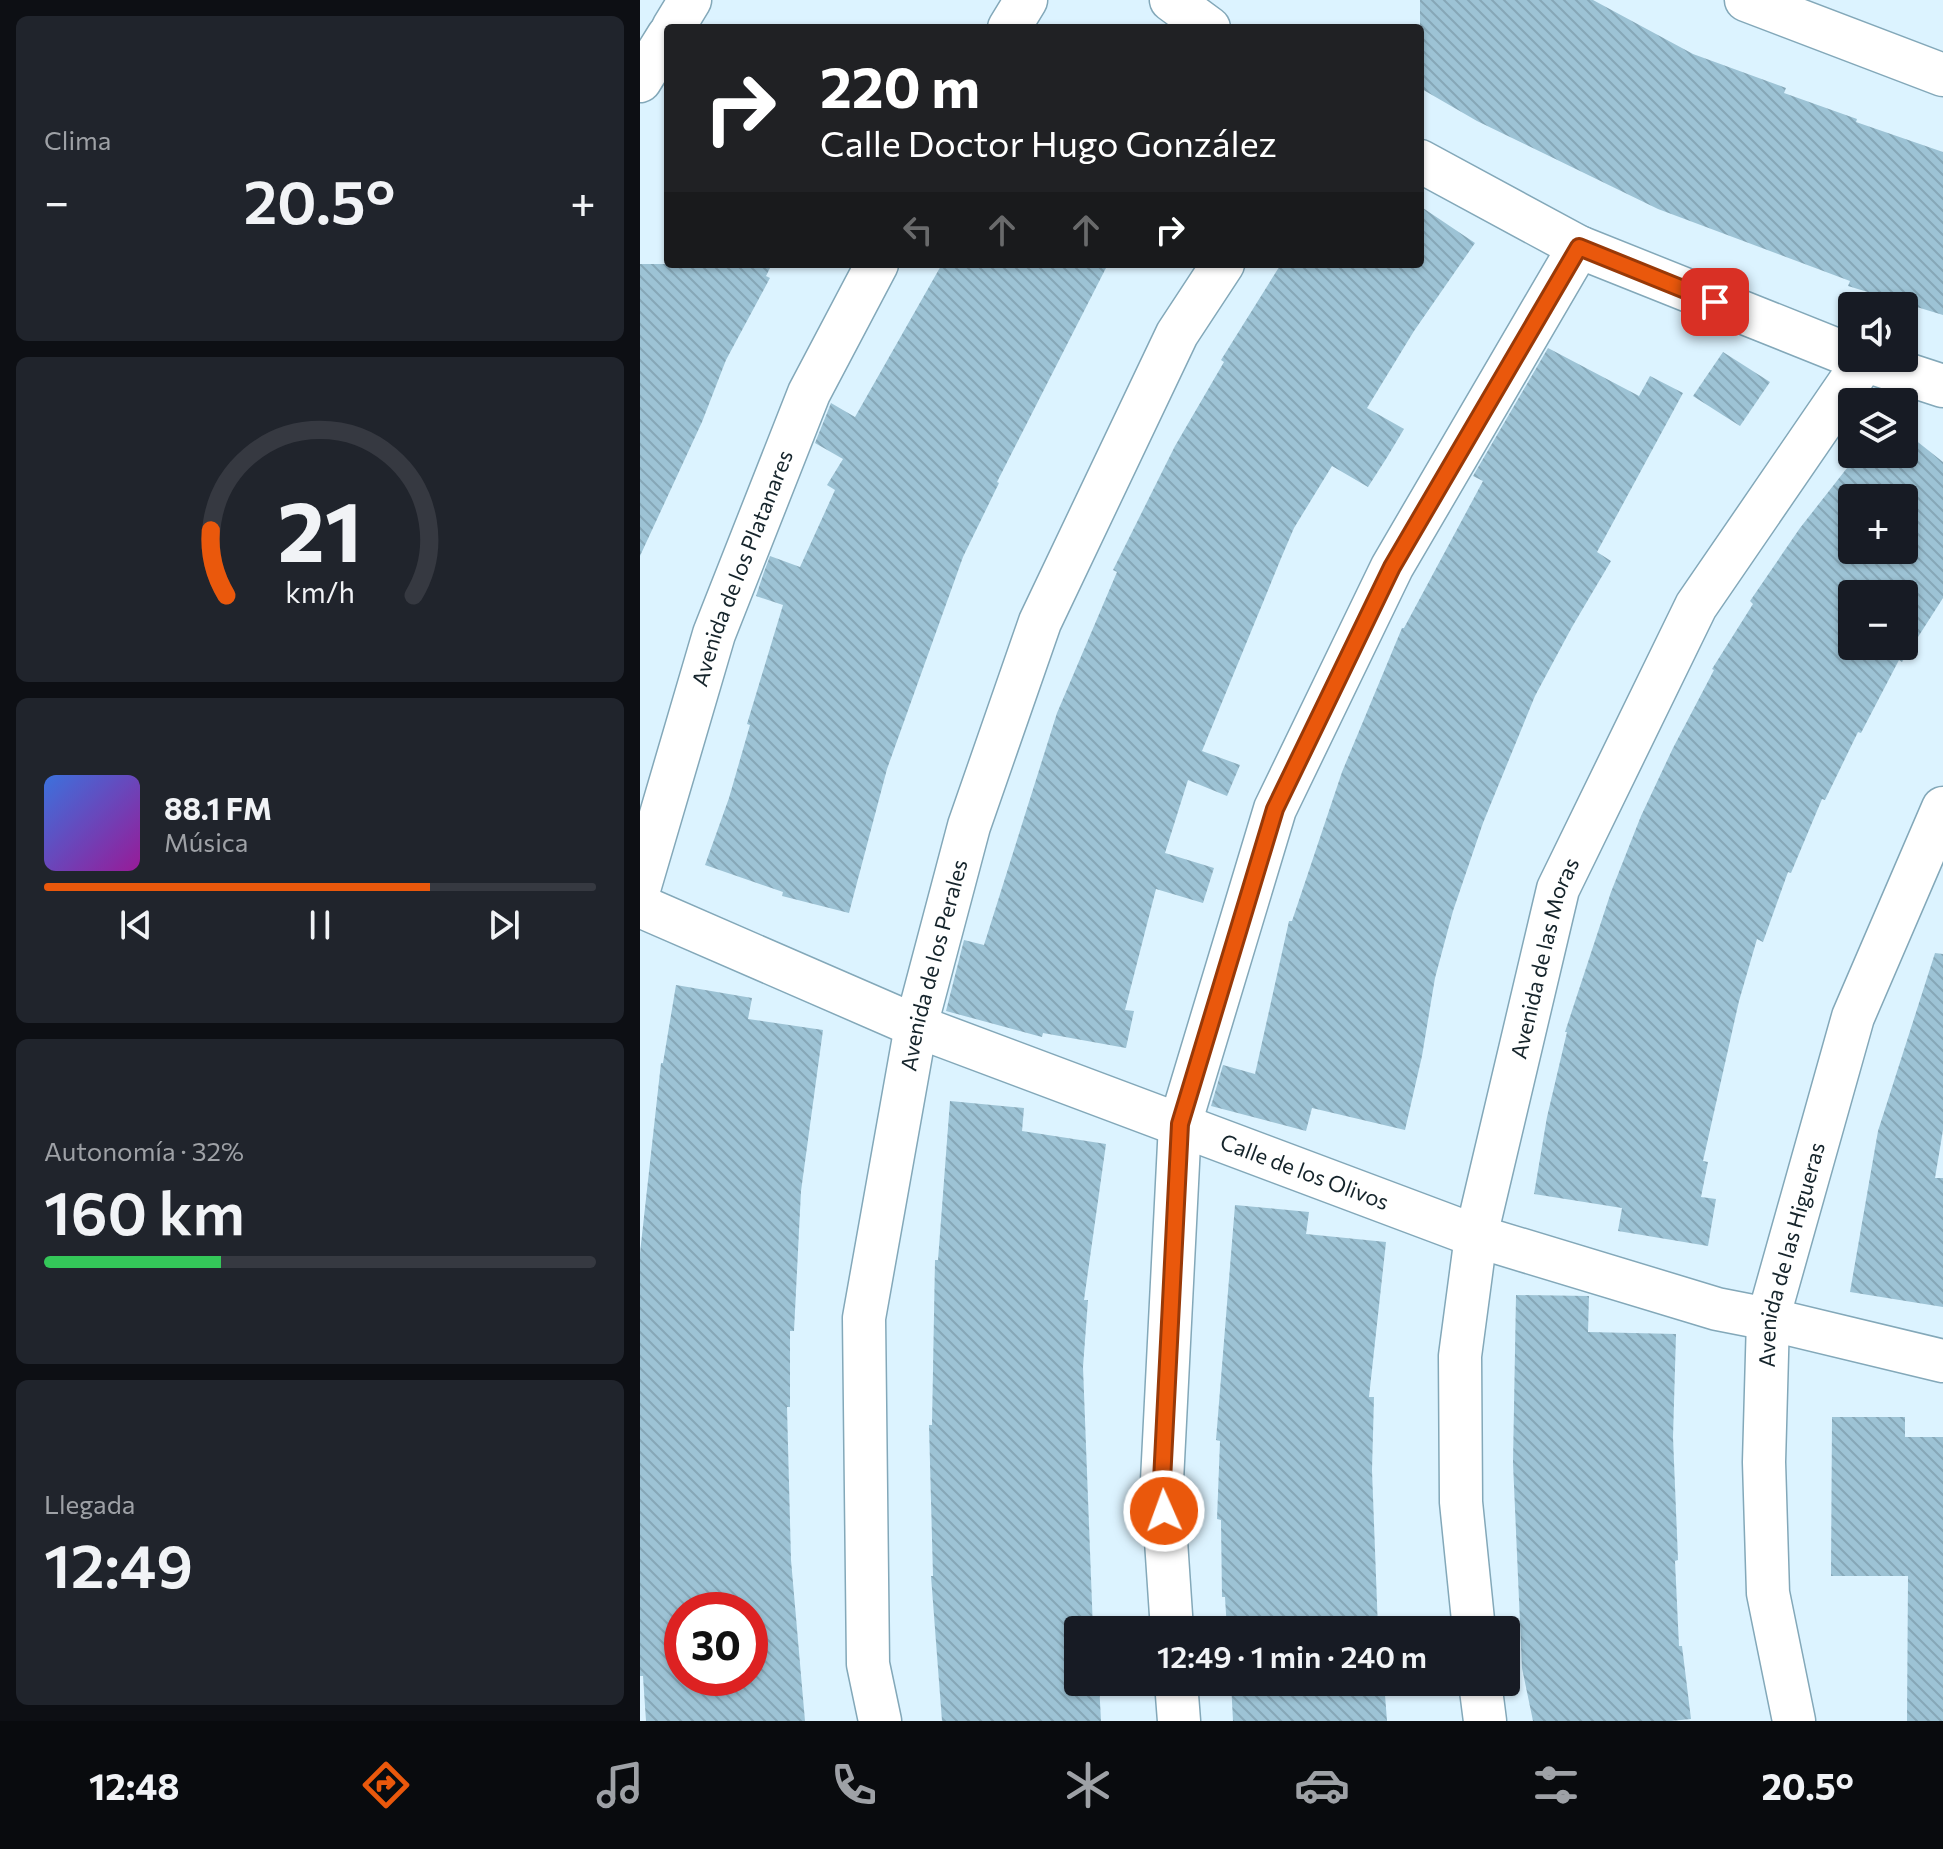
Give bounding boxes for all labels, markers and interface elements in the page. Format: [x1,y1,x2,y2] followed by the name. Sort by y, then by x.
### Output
[820,51,980,120] text: 220 m
[688,56,792,160] icon: right
[820,120,1277,164] text: Calle Doctor Hugo González
[44,124,111,155] text: Clima
[244,163,396,236] text: 20.5°
[44,173,69,227] text: −
[570,173,596,227] text: +
[896,208,940,252] icon: left
[980,208,1024,252] icon: ahead
[1064,208,1108,252] icon: ahead
[1148,208,1192,252] icon: right
[1681,268,1749,336] pin
[1693,280,1737,324] icon: arrive
[1838,292,1918,660] map controls
[1838,292,1918,372] button: sound
[1838,388,1918,468] button: layers
[685,446,798,689] street label: Avenida de los Platanares
[278,476,362,578] text: 21
[1838,484,1918,564] button: +
[285,574,355,609] text: km/h
[1838,580,1918,660] button: −
[164,789,272,826] text: 88.1 FM
[164,826,248,857] text: Música
[1504,853,1584,1061] street label: Avenida de las Moras
[894,856,973,1073] street label: Avenida de los Perales
[114,903,158,947] icon: previous
[298,903,342,947] icon: pause
[482,903,526,947] icon: next
[1217,1127,1393,1215] street label: Calle de los Olivos
[44,1135,244,1166] text: Autonomía · 32%
[1753,1139,1830,1368] street label: Avenida de las Higueras
[44,1174,245,1247] text: 160 km
[1122,1469,1206,1553] position arrow
[44,1488,135,1519] text: Llegada
[44,1527,193,1600] text: 12:49
[664,1592,768,1696] speed limit sign: 30
[1157,1637,1427,1674] text: 12:49 · 1 min · 240 m
[358,1757,414,1813] icon: directions
[592,1757,648,1813] icon: music
[826,1757,882,1813] icon: phone
[1060,1757,1116,1813] icon: climate
[1294,1757,1350,1813] icon: car
[1528,1757,1584,1813] icon: filters
[89,1763,180,1807] text: 12:48
[1762,1763,1854,1807] text: 20.5°

